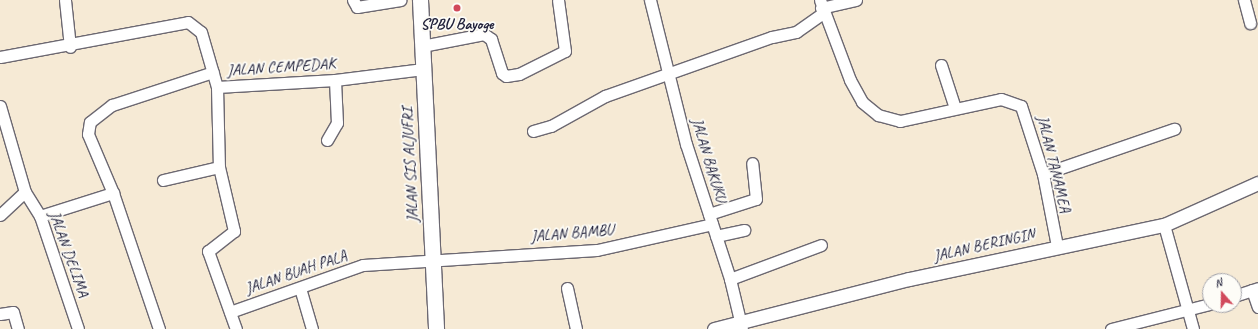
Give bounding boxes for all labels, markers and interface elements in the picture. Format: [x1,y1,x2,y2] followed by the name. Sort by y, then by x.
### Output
[452,3,462,13] marker: SPBU Bayoge
[421,14,493,34] place label: SPBU Bayoge
[227,54,335,80] street label: JALAN CEMPEDAK
[397,107,423,223] street label: JALAN SIS ALJUFRI
[1033,114,1075,214] street label: JALAN TANAMEA
[687,115,731,205] street label: JALAN BAKUKU
[45,208,93,300] street label: JALAN DELIMA
[530,220,614,246] street label: JALAN BAMBU
[931,224,1037,266] street label: JALAN BERINGIN
[243,246,349,298] street label: JALAN BUAH PALA
[1202,273,1242,313] north arrow
[1213,275,1224,290] text: N

